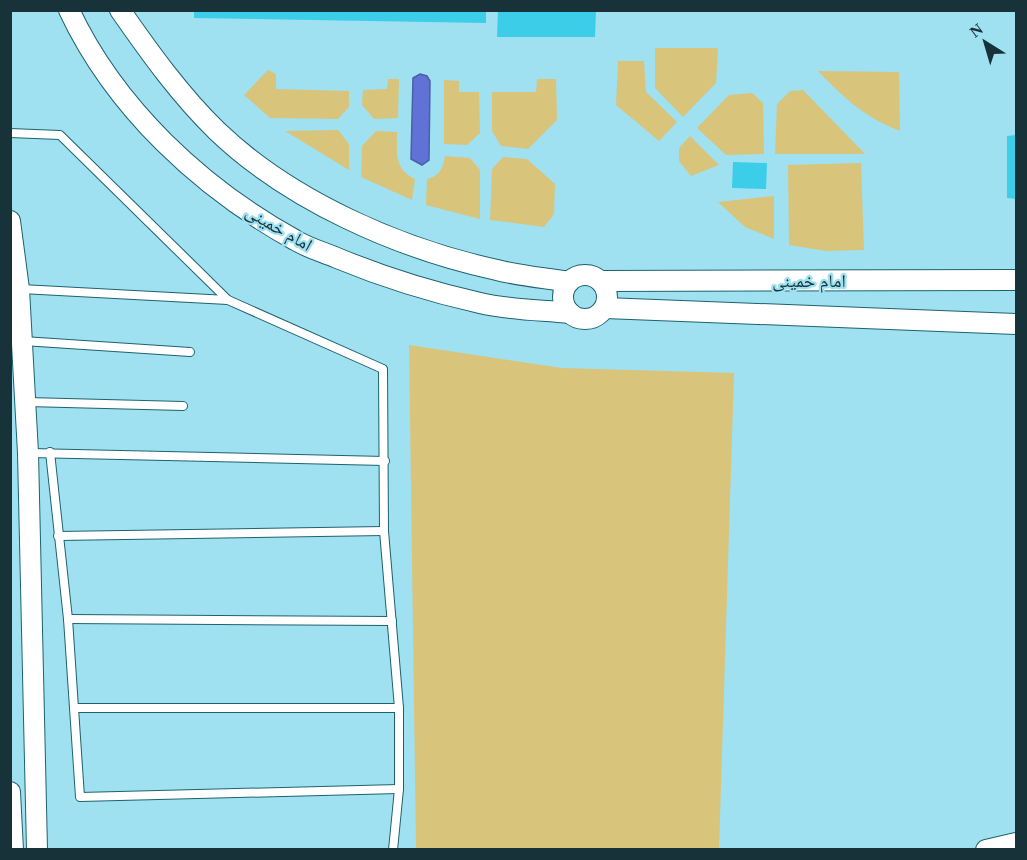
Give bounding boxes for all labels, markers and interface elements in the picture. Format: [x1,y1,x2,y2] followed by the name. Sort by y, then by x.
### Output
[955,12,1015,72] north arrow
[967,20,986,41] text: N
[241,201,316,257] street label: امام خمینی
[772,271,846,293] street label: امام خمینی

